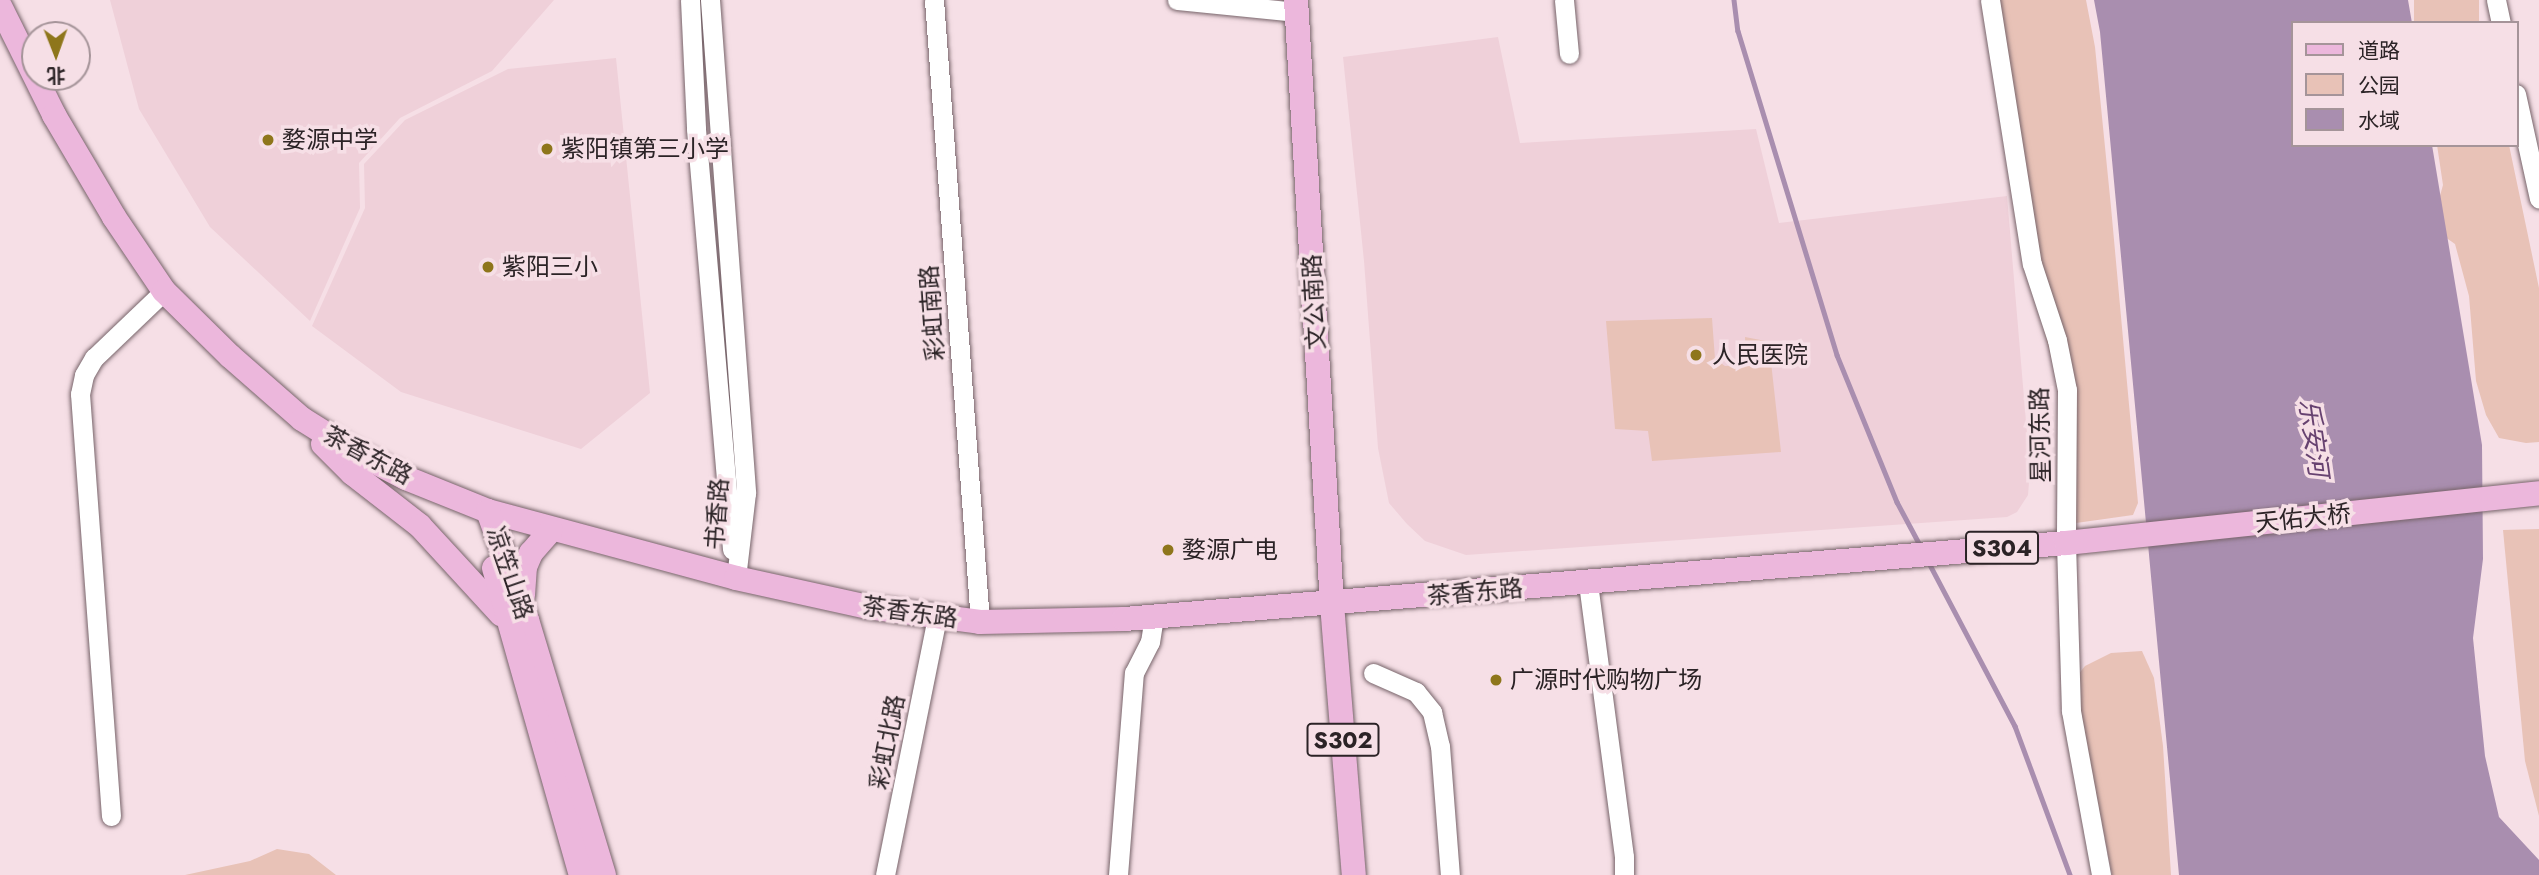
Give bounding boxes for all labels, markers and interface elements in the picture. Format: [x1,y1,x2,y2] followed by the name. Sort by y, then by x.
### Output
[21,21,91,91] north arrow
[2290,21,2518,147] legend
[2358,36,2400,66] text: 道路
[47,62,66,89] text: 北
[2358,71,2400,101] text: 公园
[2358,106,2400,136] text: 水域
[282,126,378,154] place label: 婺源中学
[260,132,276,148] marker: 婺源中学
[561,135,729,163] place label: 紫阳镇第三小学
[539,141,555,157] marker: 紫阳镇第三小学
[502,253,598,281] place label: 紫阳三小
[1297,253,1331,351] street label: 文公南路
[480,259,496,275] marker: 紫阳三小
[914,264,950,362] street label: 彩虹南路
[1712,341,1808,369] place label: 人民医院
[1686,345,1706,365] marker: 人民医院
[2025,387,2055,483] street label: 星河东路
[2292,397,2334,479] water label: 乐安河
[319,420,417,490] street label: 茶香东路
[700,477,734,551] street label: 书香路
[2254,499,2352,537] street label: 天佑大桥
[481,523,539,623] street label: 凉笠山路
[1964,528,2040,568] road number: S304
[1182,536,1278,564] place label: 婺源广电
[1160,542,1176,558] marker: 婺源广电
[1426,573,1524,611] street label: 茶香东路
[860,591,960,633] street label: 茶香东路
[1510,666,1702,694] place label: 广源时代购物广场
[1488,672,1504,688] marker: 广源时代购物广场
[864,692,910,792] street label: 彩虹北路
[1306,720,1380,760] road number: S302

